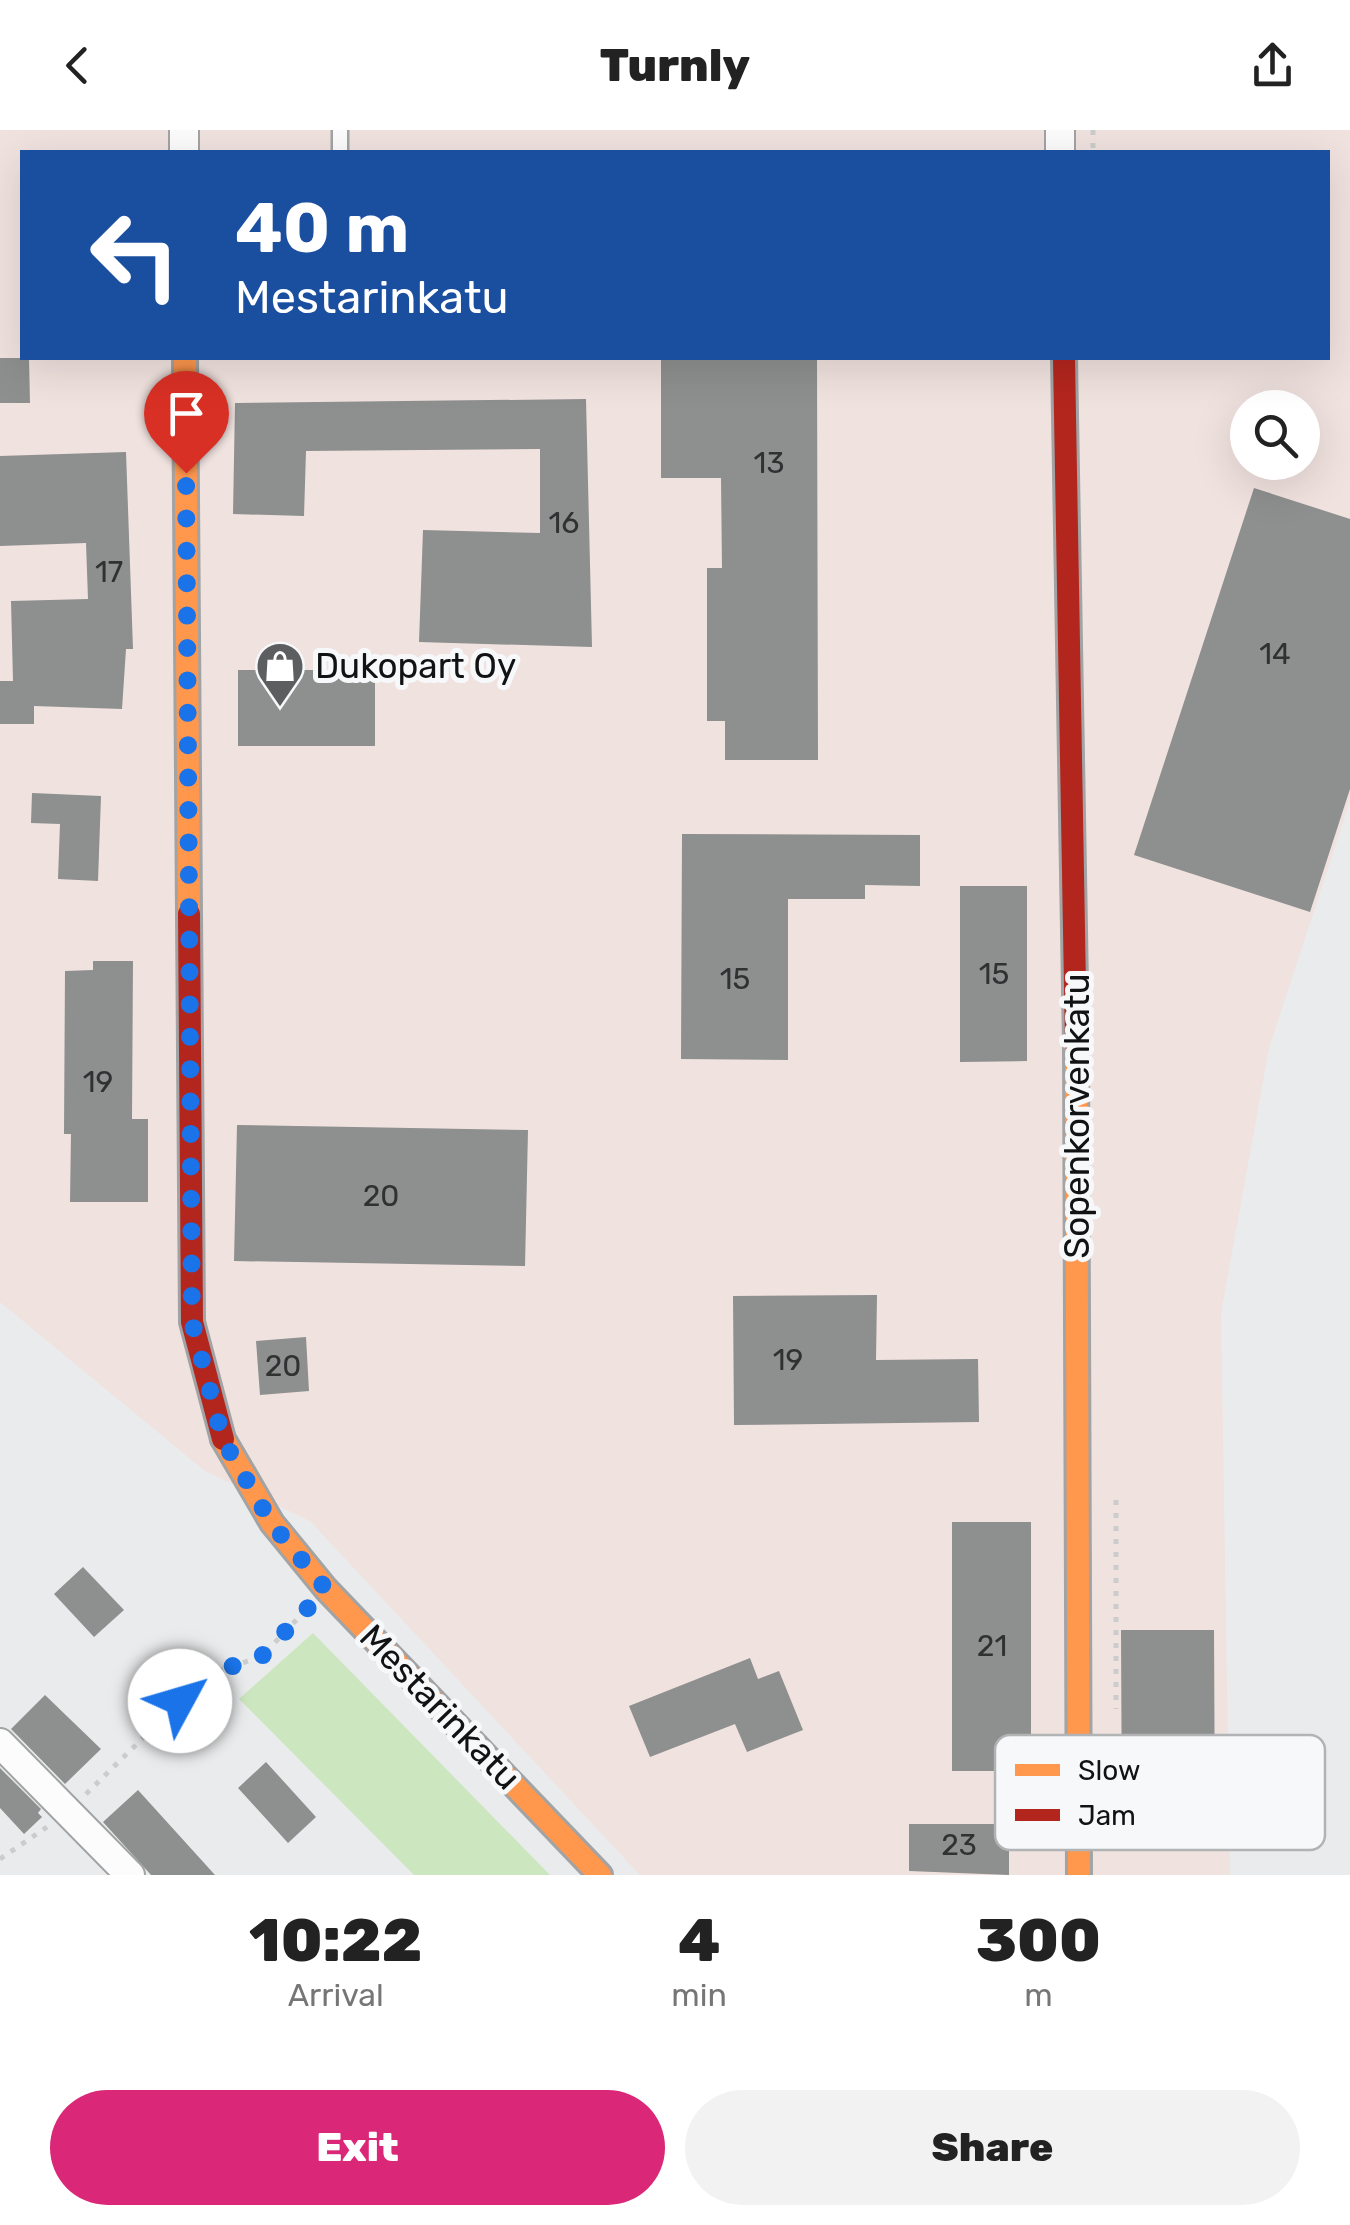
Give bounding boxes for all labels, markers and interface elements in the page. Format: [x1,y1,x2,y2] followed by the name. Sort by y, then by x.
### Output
[50,38,105,93] icon: back
[1245,38,1300,93] icon: share
[600,39,750,92] text: Turnly
[235,187,409,270] text: 40 m
[70,190,200,320] icon: left
[235,271,509,324] text: Mestarinkatu
[144,371,229,474] pin
[159,386,214,441] icon: arrive
[1230,390,1320,480] map controls
[1230,390,1320,480] button: search
[754,445,784,481] house number: 13
[549,505,579,541] house number: 16
[95,554,123,590] house number: 17
[1259,636,1291,672] house number: 14
[254,640,306,708] shop icon: Dukopart Oy
[315,645,516,687] place label: Dukopart Oy
[979,956,1009,992] house number: 15
[720,961,750,997] house number: 15
[1056,973,1098,1259] street label: Sopenkorvenkatu
[83,1064,113,1100] house number: 19
[363,1178,399,1214] house number: 20
[773,1342,803,1378] house number: 19
[265,1348,301,1384] house number: 20
[351,1616,529,1798] street label: Mestarinkatu
[977,1628,1007,1664] house number: 21
[128,1649,232,1753] position arrow
[995,1735,1325,1850] legend
[1078,1754,1140,1787] text: Slow
[1078,1799,1136,1832] text: Jam
[941,1827,977,1863] house number: 23
[249,1905,422,1976] text: 10:22
[678,1905,720,1976] text: 4
[976,1905,1101,1976] text: 300
[288,1976,384,2014] text: Arrival
[671,1976,727,2014] text: min
[1024,1976,1053,2014] text: m
[50,2090,665,2205] button: Exit
[685,2090,1300,2205] button: Share

